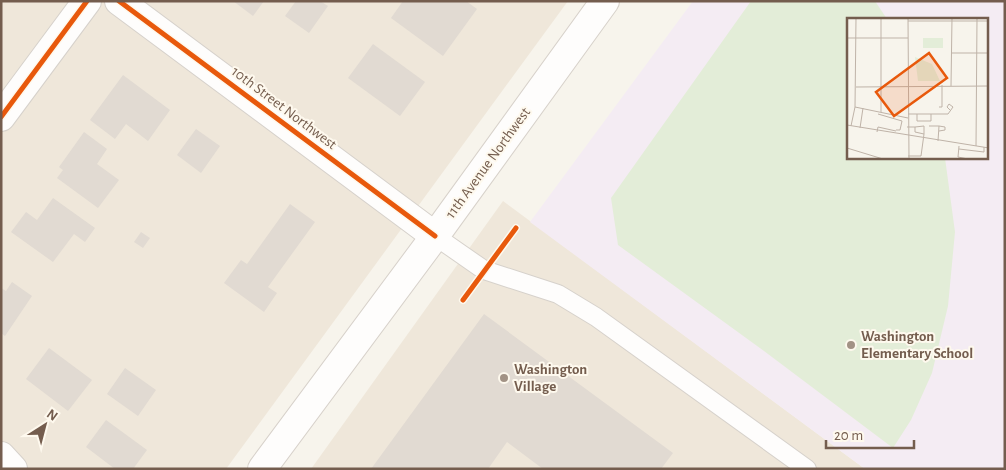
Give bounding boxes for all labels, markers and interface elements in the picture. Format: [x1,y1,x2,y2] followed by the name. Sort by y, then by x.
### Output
[847,18,988,159] inset map
[229,64,340,152] street label: 10th Street Northwest
[443,105,533,221] street label: 11th Avenue Northwest
[861,329,973,361] place label: Washington Elementary School
[845,339,857,351] marker: Washington Elementary School
[514,362,587,394] place label: Washington Village
[498,372,510,384] marker: Washington Village
[20,400,70,450] north arrow
[44,407,60,424] text: N
[826,418,914,450] scale bar
[834,428,863,443] text: 20 m

